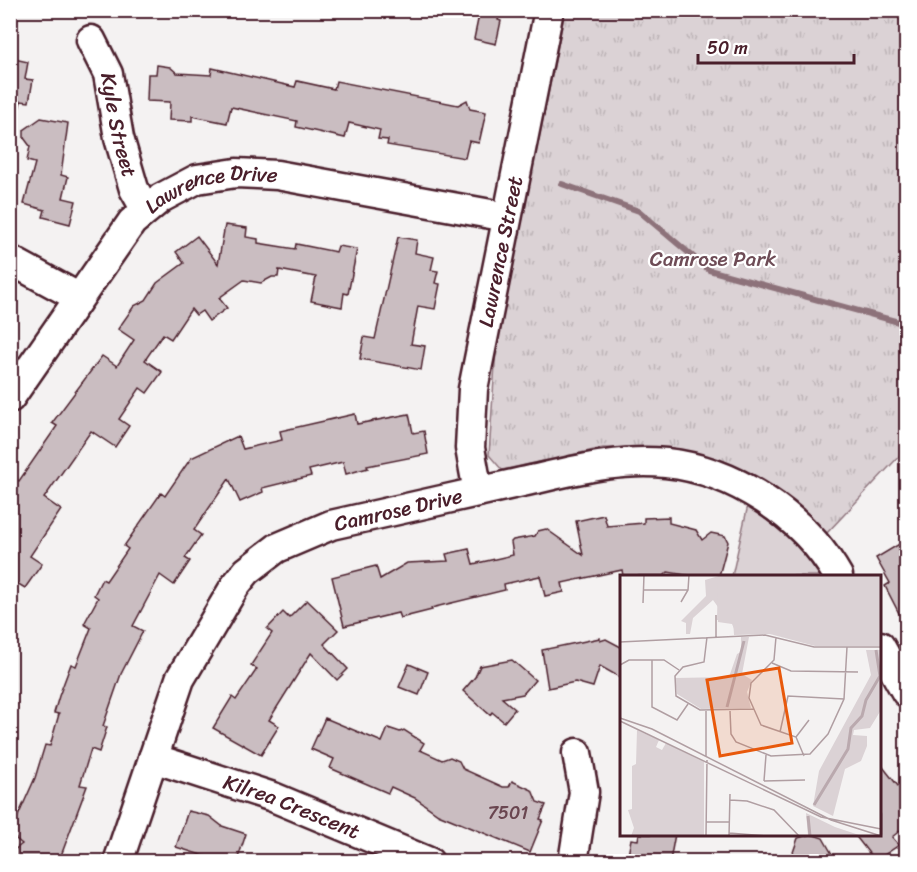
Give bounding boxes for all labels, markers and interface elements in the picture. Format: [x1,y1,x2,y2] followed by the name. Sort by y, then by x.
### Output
[698,27,854,65] scale bar
[707,32,748,64] text: 50 m
[89,70,149,182] street label: Kyle Street
[135,154,279,224] street label: Lawrence Drive
[467,173,534,331] street label: Lawrence Street
[650,240,776,278] park label: Camrose Park
[330,477,467,543] street label: Camrose Drive
[620,575,881,836] inset map
[218,763,366,850] street label: Kilrea Crescent
[488,797,528,829] house number: 7501

